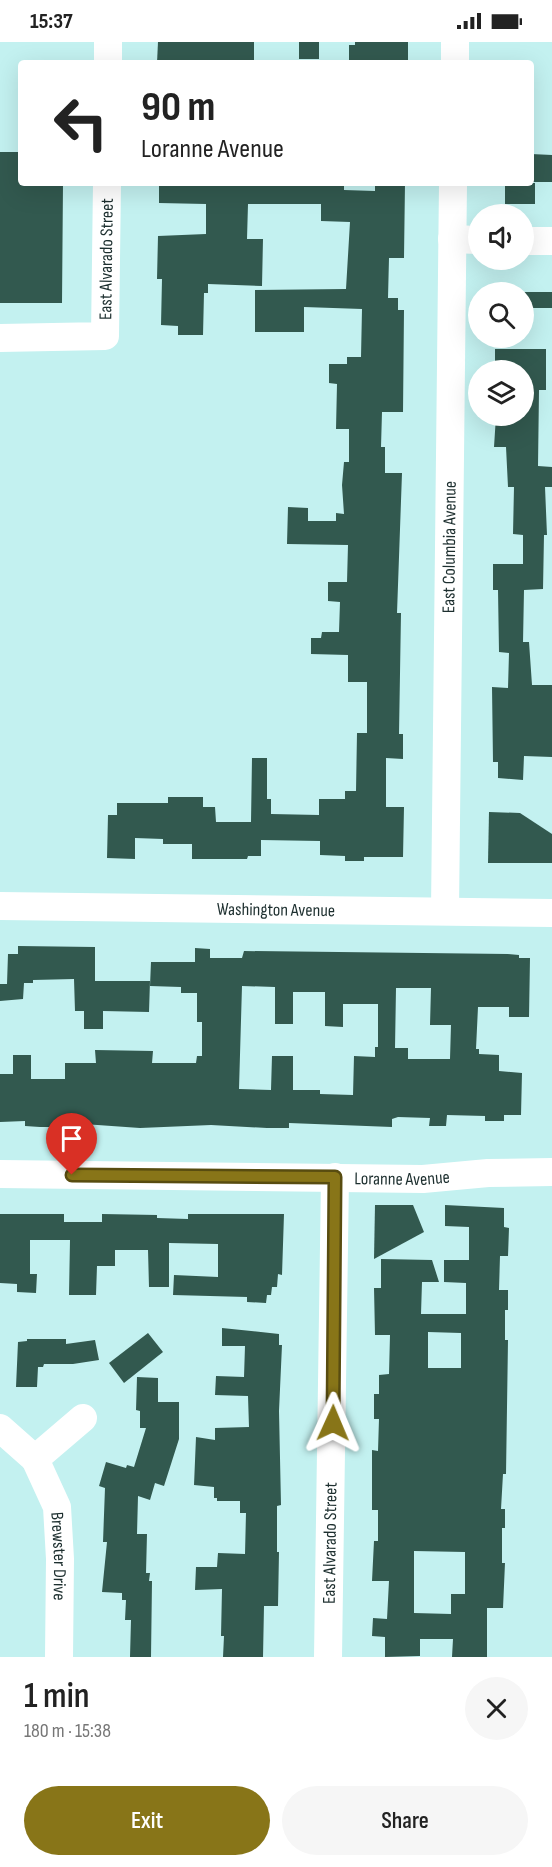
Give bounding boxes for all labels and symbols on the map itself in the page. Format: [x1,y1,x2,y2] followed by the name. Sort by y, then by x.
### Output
[95,198,118,320] street label: East Alvarado Street
[438,481,461,613] street label: East Columbia Avenue
[217,899,335,921] street label: Washington Avenue
[46,1113,97,1175] pin
[354,1167,451,1190] street label: Loranne Avenue
[301,1391,365,1455] position arrow
[319,1482,342,1604] street label: East Alvarado Street
[46,1511,70,1601] street label: Brewster Drive

